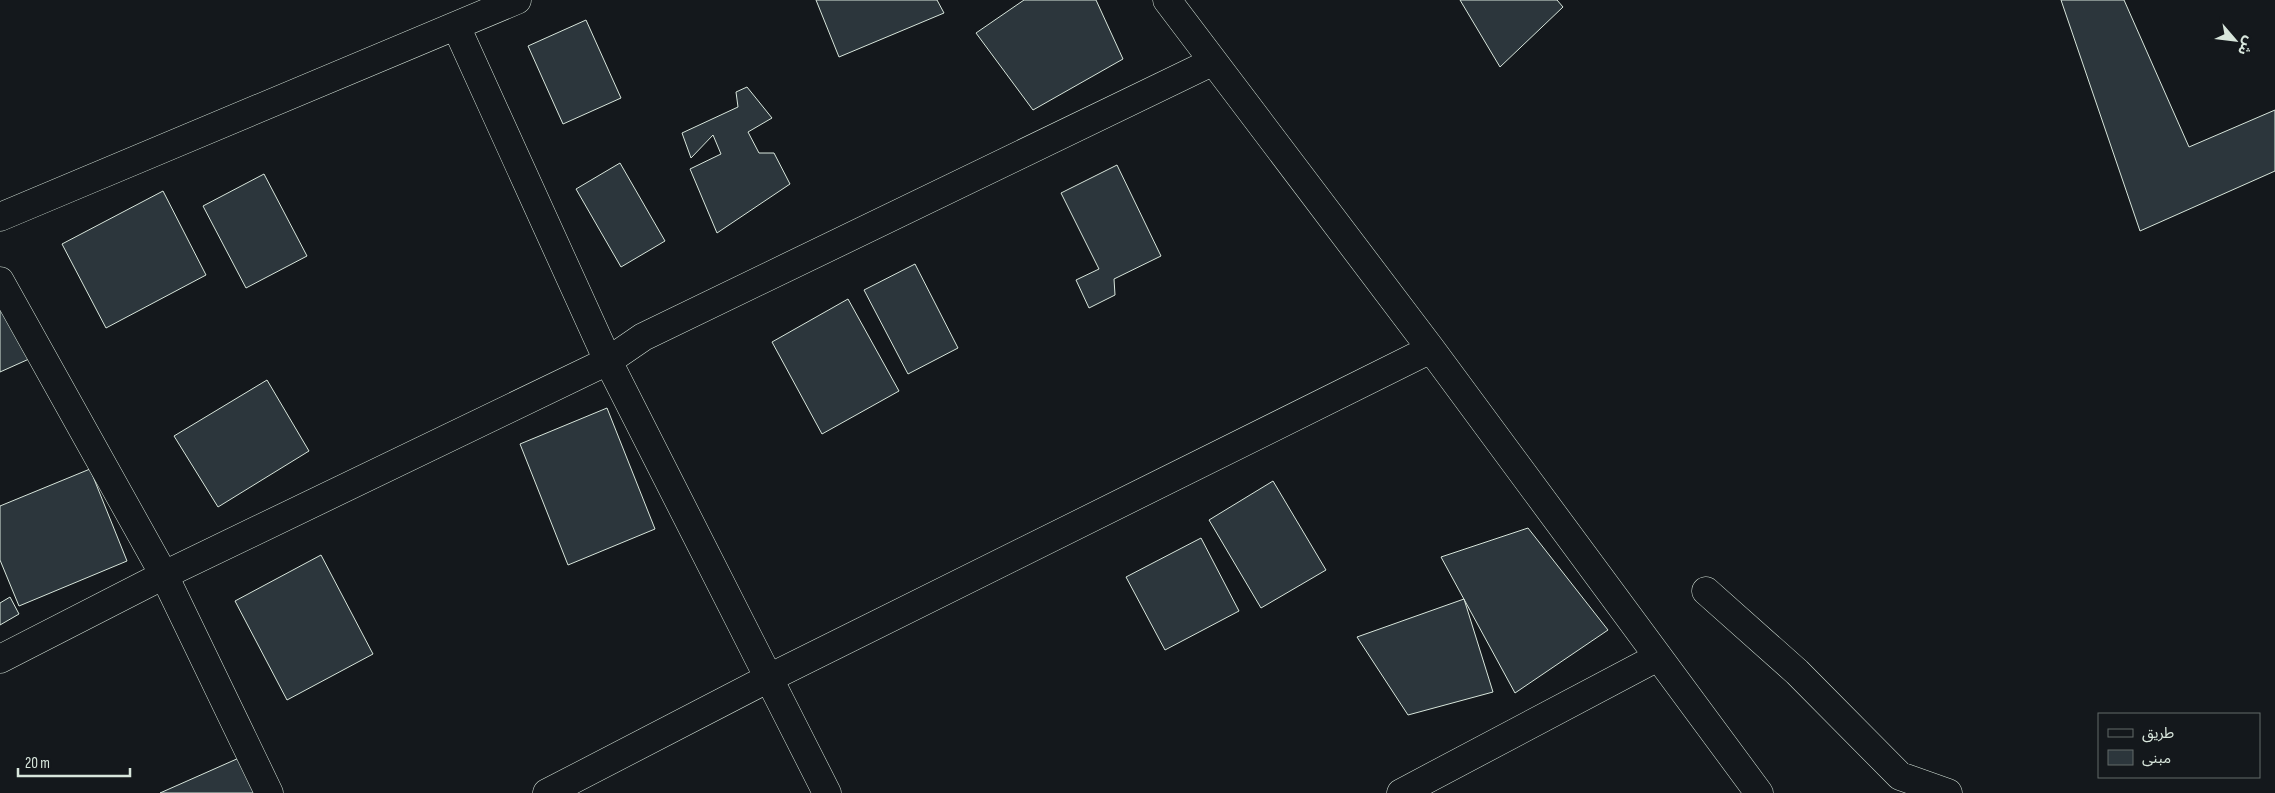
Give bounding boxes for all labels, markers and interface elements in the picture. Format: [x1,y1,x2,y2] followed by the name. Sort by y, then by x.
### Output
[2210,15,2260,65] north arrow
[2234,33,2258,58] text: ش
[2098,713,2260,778] legend
[2142,724,2174,743] text: طريق
[18,746,130,778] scale bar
[2142,749,2171,768] text: مبنى
[25,754,50,773] text: 20 m

